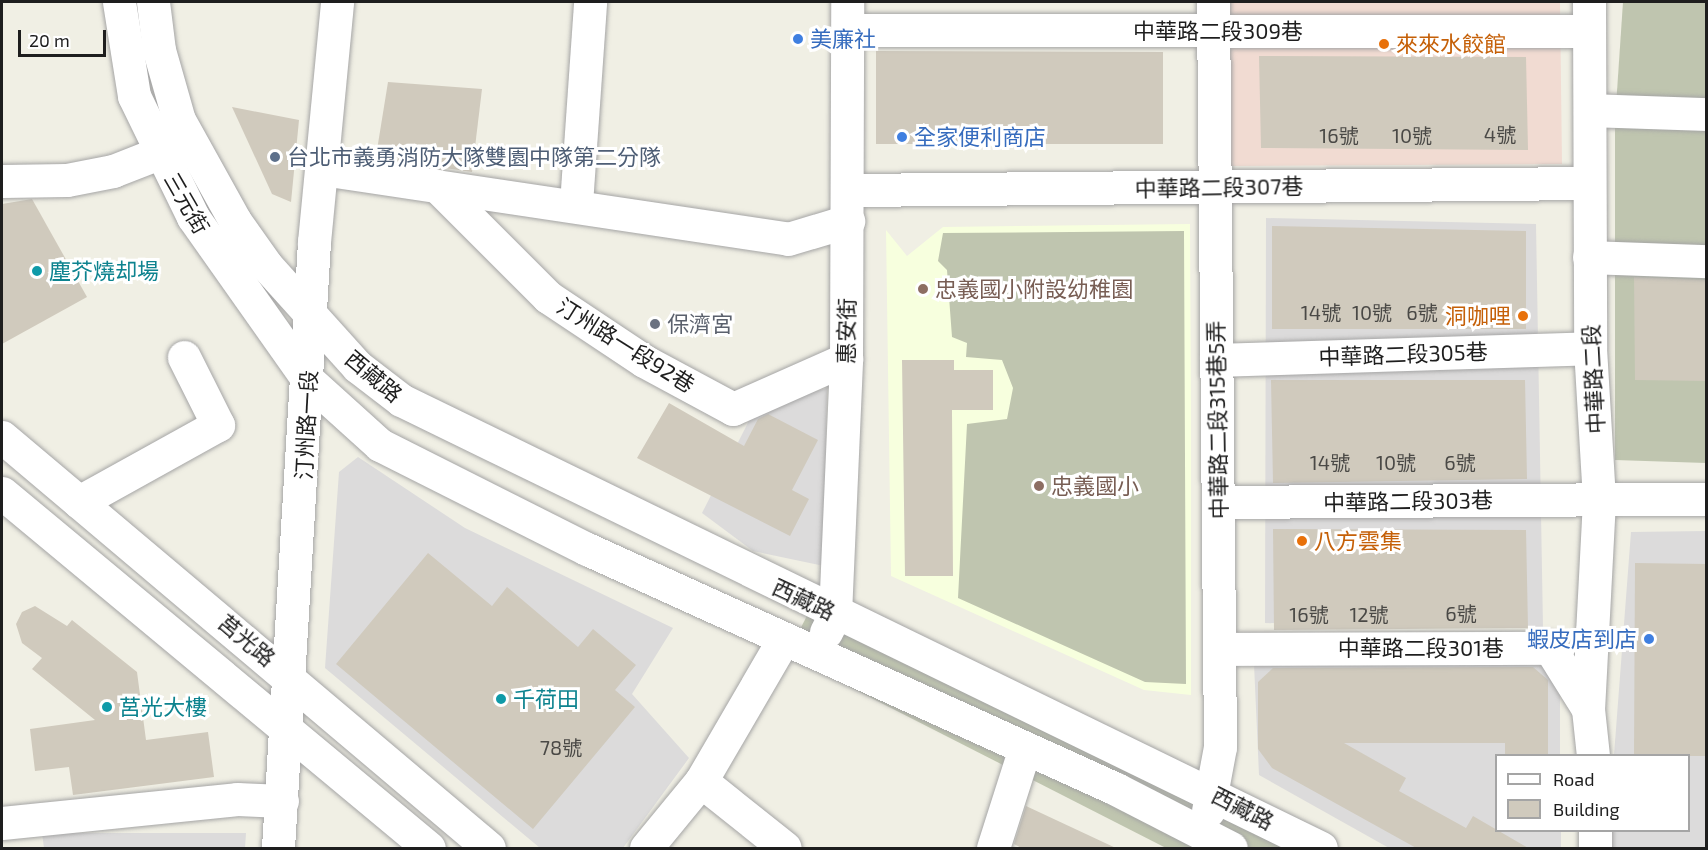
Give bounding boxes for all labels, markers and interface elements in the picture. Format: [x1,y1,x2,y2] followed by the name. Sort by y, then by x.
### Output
[21,18,110,56] scale bar
[1133,18,1303,44] street label: 中華路二段309巷
[810,26,876,52] place label: 美廉社
[29,29,70,51] text: 20 m
[1396,31,1506,57] place label: 來來水餃館
[791,32,805,46] marker: 美廉社
[1377,37,1391,51] marker: 來來水餃館
[1484,122,1516,146] house number: 4號
[1319,123,1359,147] house number: 16號
[1392,123,1432,147] house number: 10號
[914,124,1046,150] place label: 全家便利商店
[895,130,909,144] marker: 全家便利商店
[287,144,661,170] place label: 台北市義勇消防大隊雙園中隊第二分隊
[268,150,282,164] marker: 台北市義勇消防大隊雙園中隊第二分隊
[159,168,215,238] street label: 三元街
[1134,172,1304,202] street label: 中華路二段307巷
[49,258,159,284] place label: 塵芥燒却場
[30,264,44,278] marker: 塵芥燒却場
[935,276,1133,302] place label: 忠義國小附設幼稚園
[916,282,930,296] marker: 忠義國小附設幼稚園
[552,292,700,398] street label: 汀州路一段92巷
[832,298,860,364] street label: 惠安街
[1301,300,1341,324] house number: 14號
[1352,300,1392,324] house number: 10號
[1406,300,1438,324] house number: 6號
[1445,303,1511,329] place label: 洞咖哩
[1516,309,1530,323] marker: 洞咖哩
[667,311,733,337] place label: 保濟宮
[648,317,662,331] marker: 保濟宮
[1202,320,1232,520] street label: 中華路二段315巷5弄
[1577,323,1609,435] street label: 中華路二段
[1318,338,1488,370] street label: 中華路二段305巷
[340,345,408,407] street label: 西藏路
[290,369,322,481] street label: 汀州路一段
[1310,450,1350,474] house number: 14號
[1376,450,1416,474] house number: 10號
[1444,450,1476,474] house number: 6號
[1051,473,1139,499] place label: 忠義國小
[1032,479,1046,493] marker: 忠義國小
[1323,486,1493,516] street label: 中華路二段303巷
[1314,528,1402,554] place label: 八方雲集
[1295,534,1309,548] marker: 八方雲集
[769,573,839,625] street label: 西藏路
[1445,601,1477,625] house number: 6號
[1289,602,1329,626] house number: 16號
[1349,602,1389,626] house number: 12號
[213,609,281,671] street label: 莒光路
[1527,626,1637,652] place label: 蝦皮店到店
[1642,632,1656,646] marker: 蝦皮店到店
[1338,635,1504,661] street label: 中華路二段301巷
[513,686,579,712] place label: 千荷田
[494,692,508,706] marker: 千荷田
[119,694,207,720] place label: 莒光大樓
[100,700,114,714] marker: 莒光大樓
[540,735,582,759] house number: 78號
[1495,754,1690,832] legend
[1553,768,1594,790] text: Road
[1208,781,1278,835] street label: 西藏路
[1553,798,1620,820] text: Building

